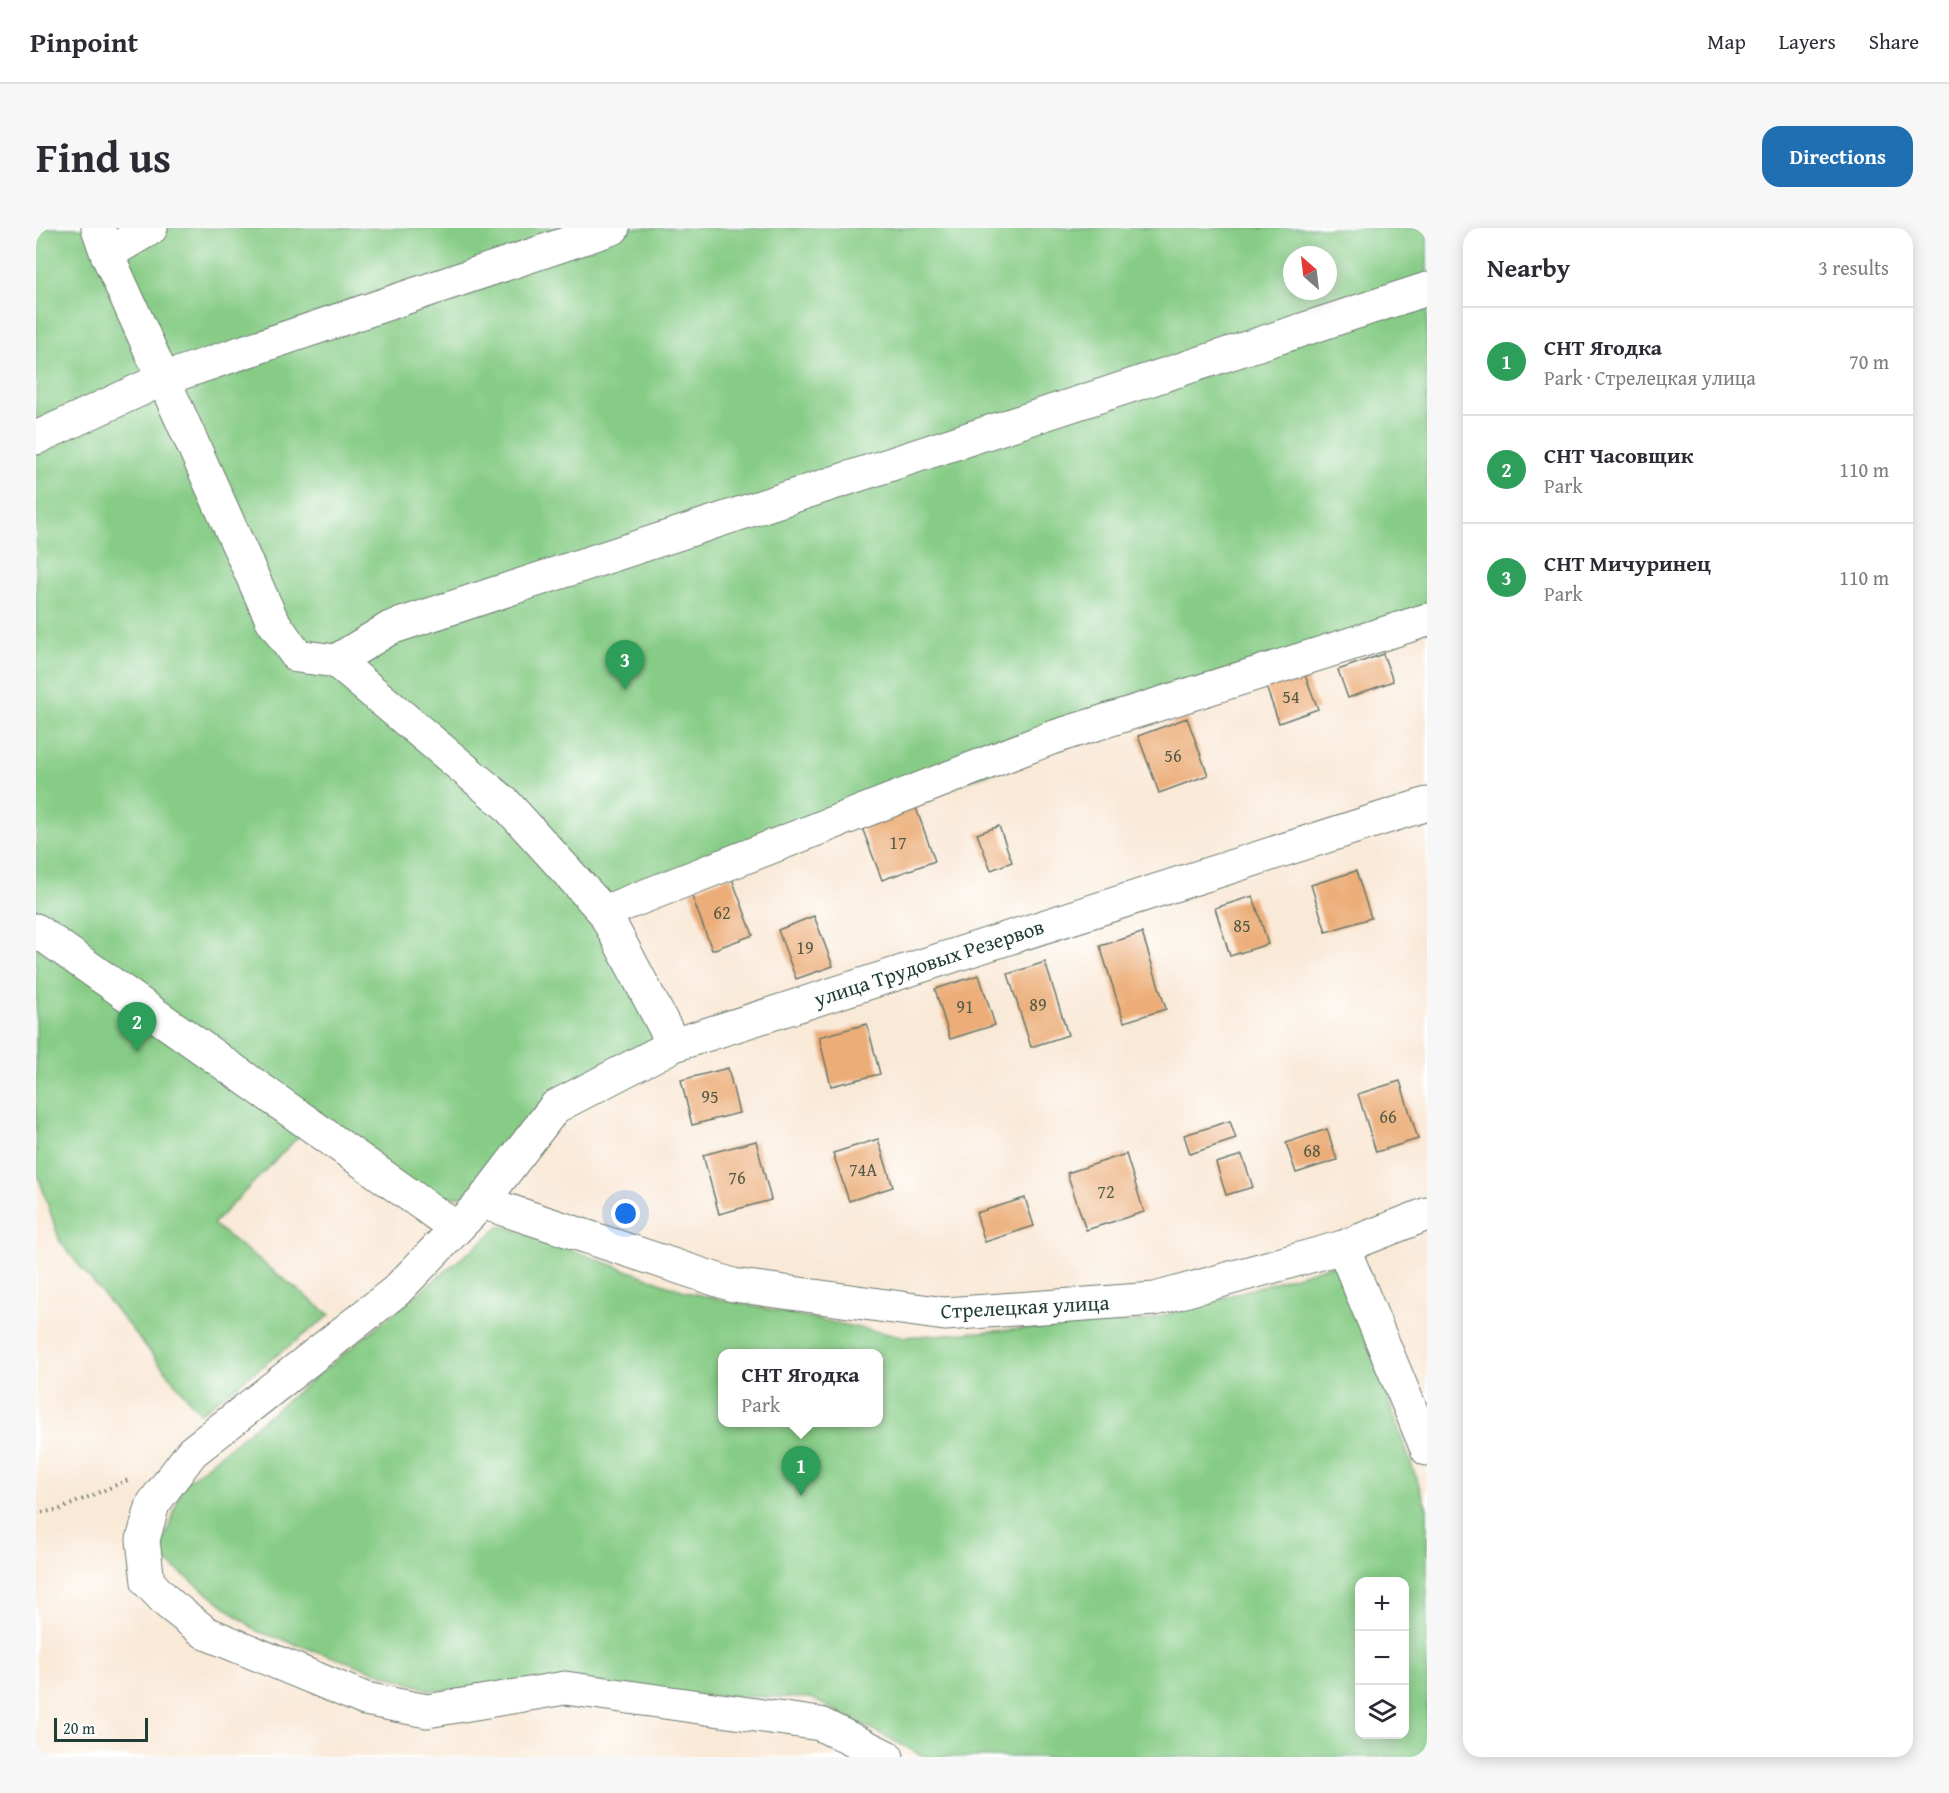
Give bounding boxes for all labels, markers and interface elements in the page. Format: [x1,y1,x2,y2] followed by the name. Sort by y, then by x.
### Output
[30,21,138,62] text: Pinpoint
[1707,26,1746,57] text: Map
[1779,26,1836,57] text: Layers
[1869,26,1919,57] text: Share
[36,126,171,187] text: Find us
[1762,126,1913,187] button: Directions
[1283,246,1337,300] north arrow
[1487,248,1570,287] text: Nearby
[1818,253,1889,282] text: 3 results
[1544,331,1662,363] text: СНТ Ягодка
[1501,347,1512,376] text: 1
[1849,347,1889,376] text: 70 m
[1544,363,1756,392] text: Park · Стрелецкая улица
[1544,439,1693,471] text: СНТ Часовщик
[1501,455,1512,484] text: 2
[1839,455,1889,484] text: 110 m
[1544,471,1583,500] text: Park
[1544,547,1711,579] text: СНТ Мичуринец
[1501,563,1512,592] text: 3
[1839,563,1889,592] text: 110 m
[1544,579,1583,608] text: Park
[606,640,644,690] pin: 3
[1282,683,1300,710] house number: 54
[1164,742,1182,769] house number: 56
[889,829,907,856] house number: 17
[713,899,731,926] house number: 62
[809,911,1048,1015] street label: улица Трудовых Резервов
[1233,912,1251,939] house number: 85
[796,934,814,961] house number: 19
[1029,991,1047,1018] house number: 89
[956,993,974,1020] house number: 91
[118,1002,156,1052] pin: 2
[701,1083,719,1110] house number: 95
[1379,1103,1397,1130] house number: 66
[1303,1137,1321,1164] house number: 68
[849,1156,877,1183] house number: 74А
[728,1164,746,1191] house number: 76
[1097,1178,1115,1205] house number: 72
[611,1199,640,1228] your location
[940,1287,1110,1326] street label: Стрелецкая улица
[718,1349,883,1427] popup
[741,1358,860,1390] text: СНТ Ягодка
[741,1390,780,1419] text: Park
[782,1446,820,1496] pin: 1
[1355,1577,1409,1739] map controls
[1355,1577,1409,1631] button: +
[1355,1631,1409,1685] button: −
[1355,1685,1409,1739] button: layers
[54,1715,148,1742] scale bar
[63,1716,95,1740] text: 20 m

